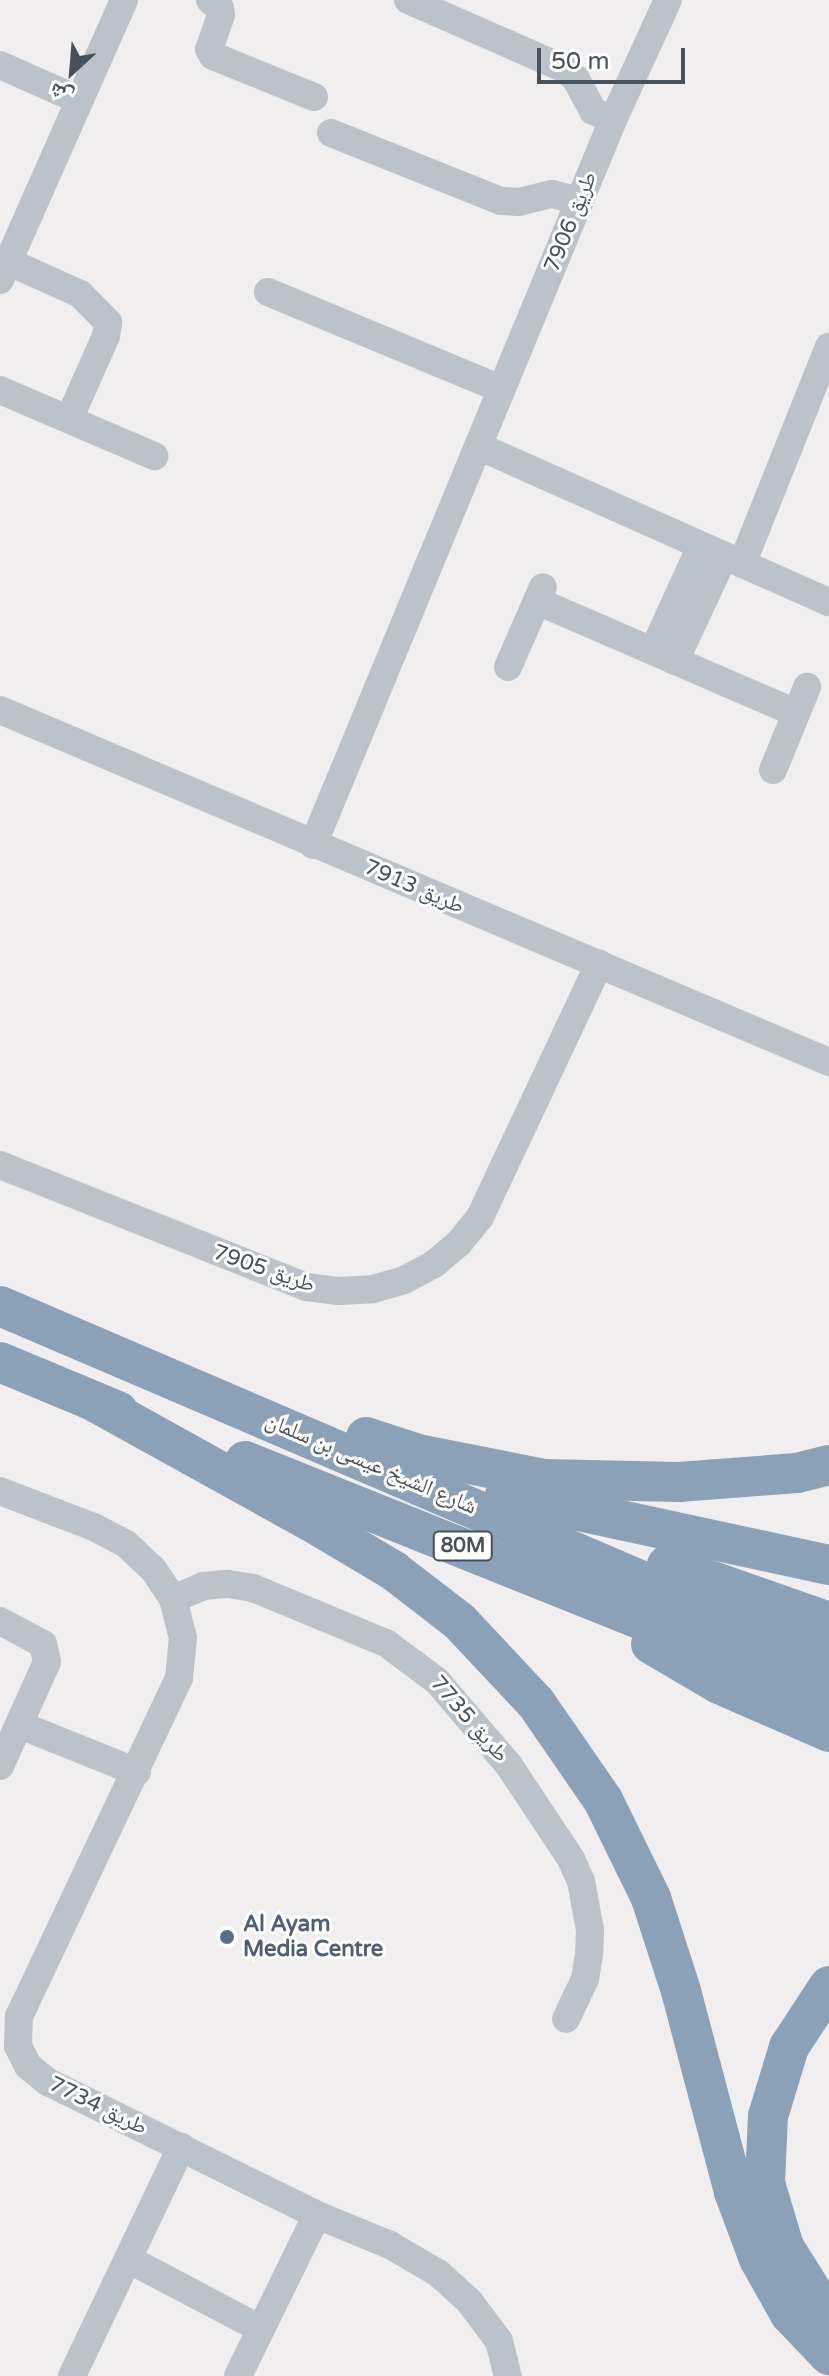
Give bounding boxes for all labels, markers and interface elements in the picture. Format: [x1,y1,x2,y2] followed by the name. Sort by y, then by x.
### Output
[32,32,112,112] north arrow
[541,32,689,82] scale bar
[551,47,609,76] text: 50 m
[45,77,78,110] text: ش
[539,168,603,276] street label: طريق 7906
[360,854,468,920] street label: طريق 7913
[210,1239,318,1299] street label: طريق 7905
[261,1408,481,1520] street label: شارع الشيخ عيسى بن سلمان
[431,1530,495,1562] road number: 80M
[424,1670,514,1768] street label: طريق 7735
[243,1911,383,1962] place label: Al Ayam Media Centre
[218,1928,236,1946] marker: Al Ayam Media Centre
[45,2071,151,2141] street label: طريق 7734

